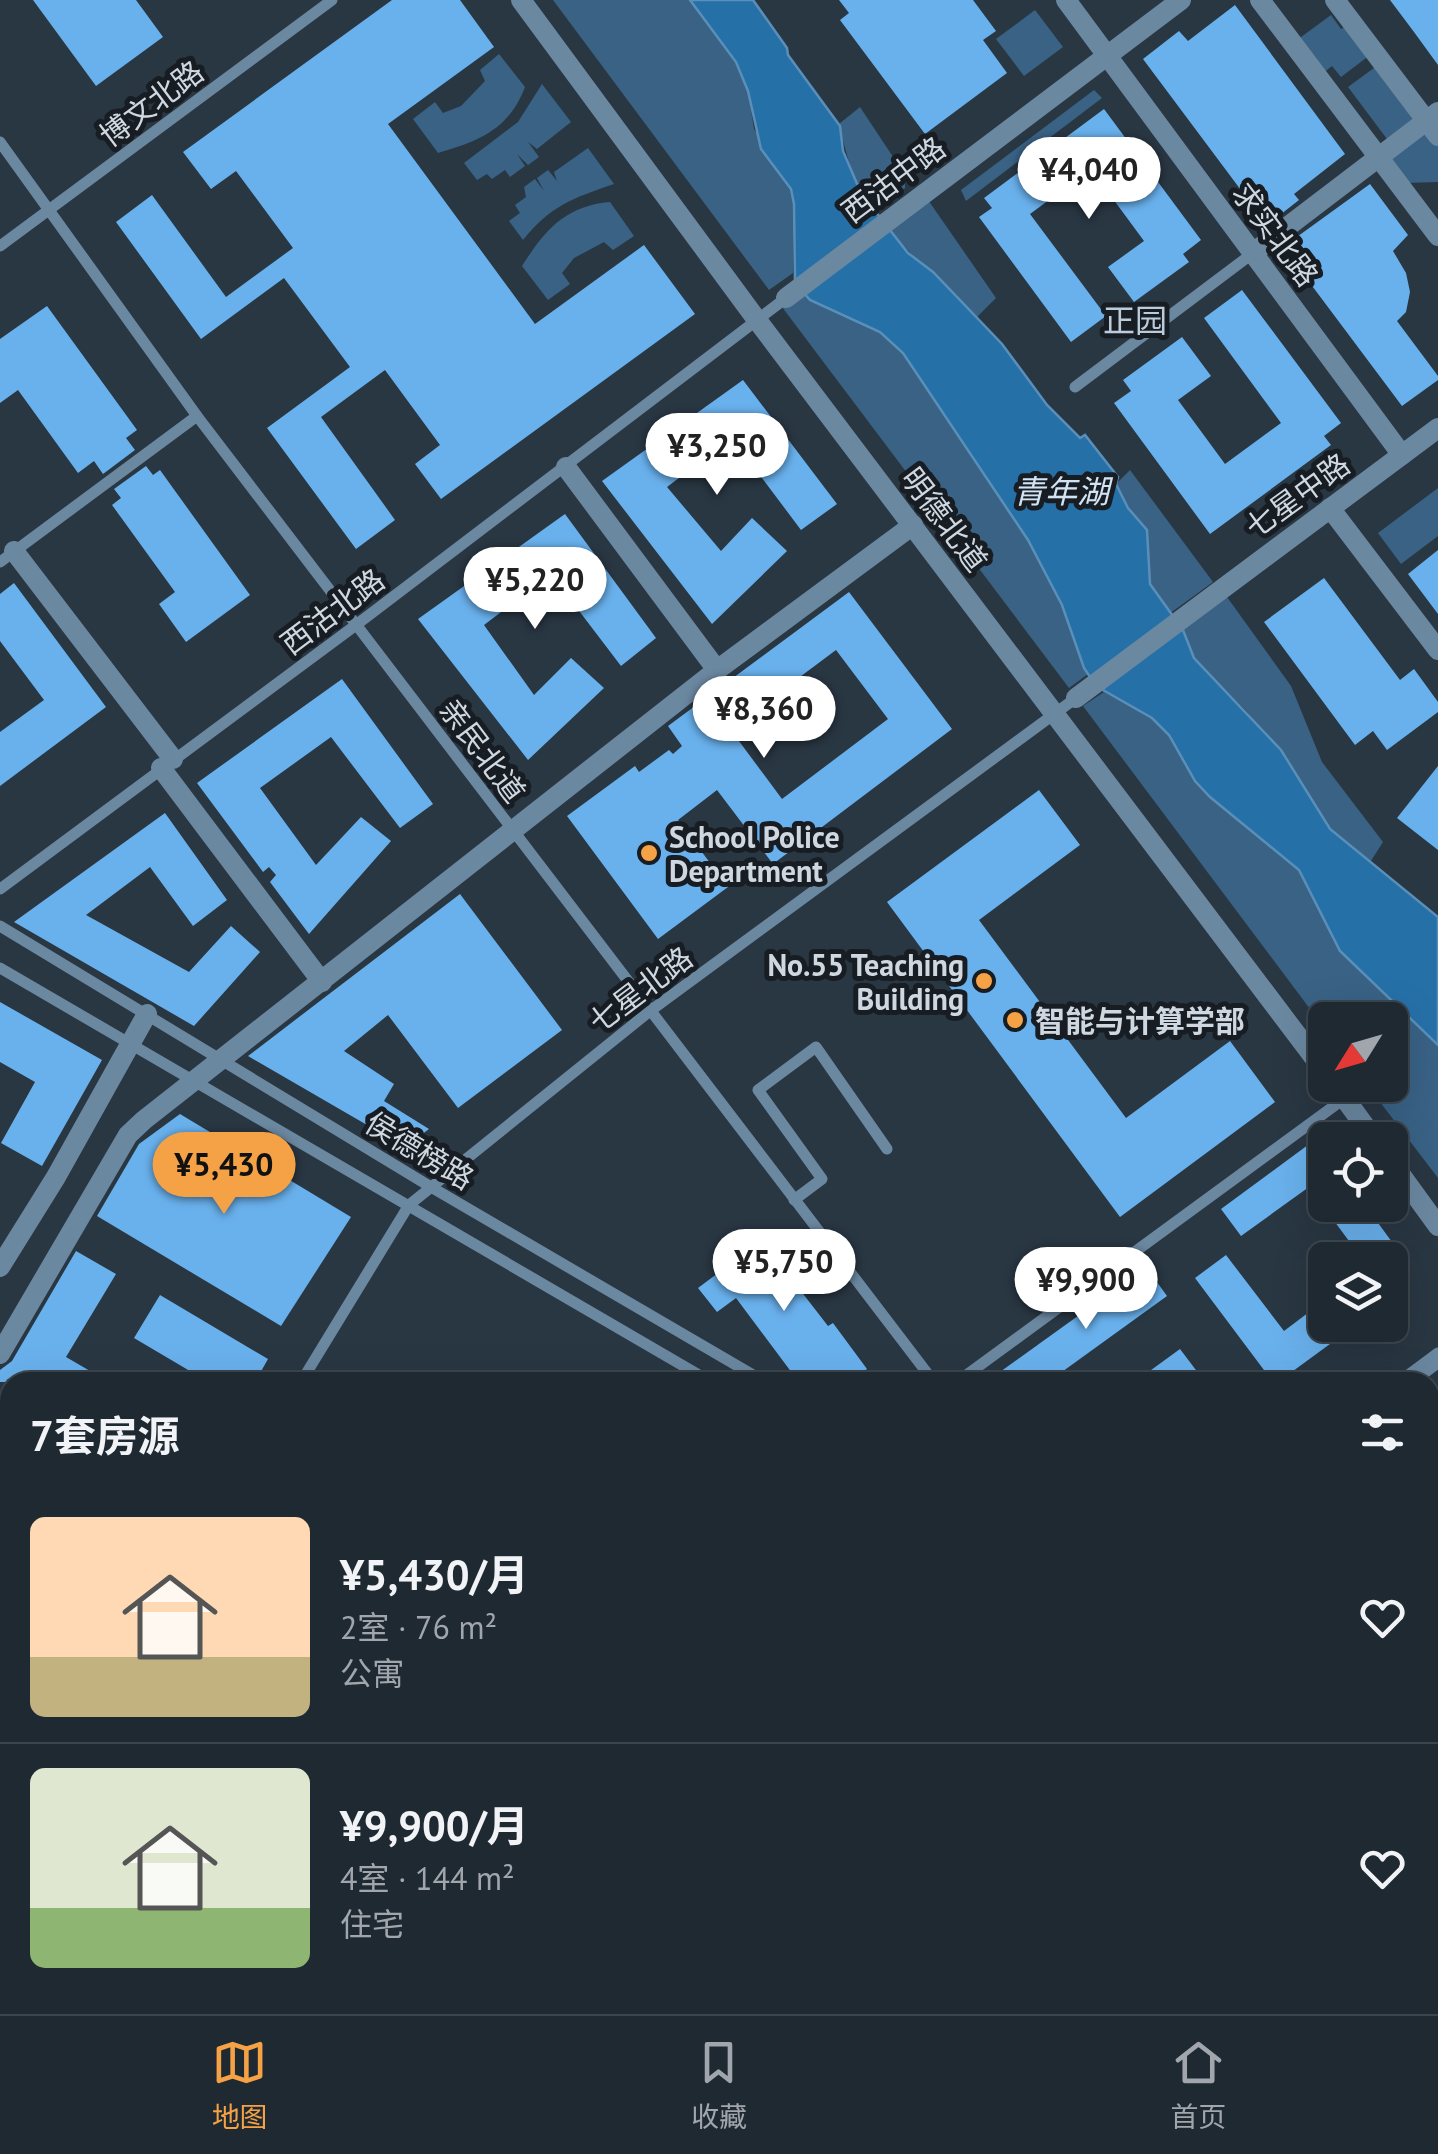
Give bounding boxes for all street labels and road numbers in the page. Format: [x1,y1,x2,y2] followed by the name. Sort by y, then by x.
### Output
[91,51,211,155] street label: 博文北路
[833,127,953,231] street label: 西沽中路
[1224,174,1328,294] street label: 求实北路
[1237,444,1357,546] street label: 七星中路
[893,459,997,579] street label: 明德北道
[272,559,392,663] street label: 西沽北路
[431,690,535,810] street label: 亲民北道
[580,937,700,1041] street label: 七星北路
[359,1102,481,1198] street label: 侯德榜路

